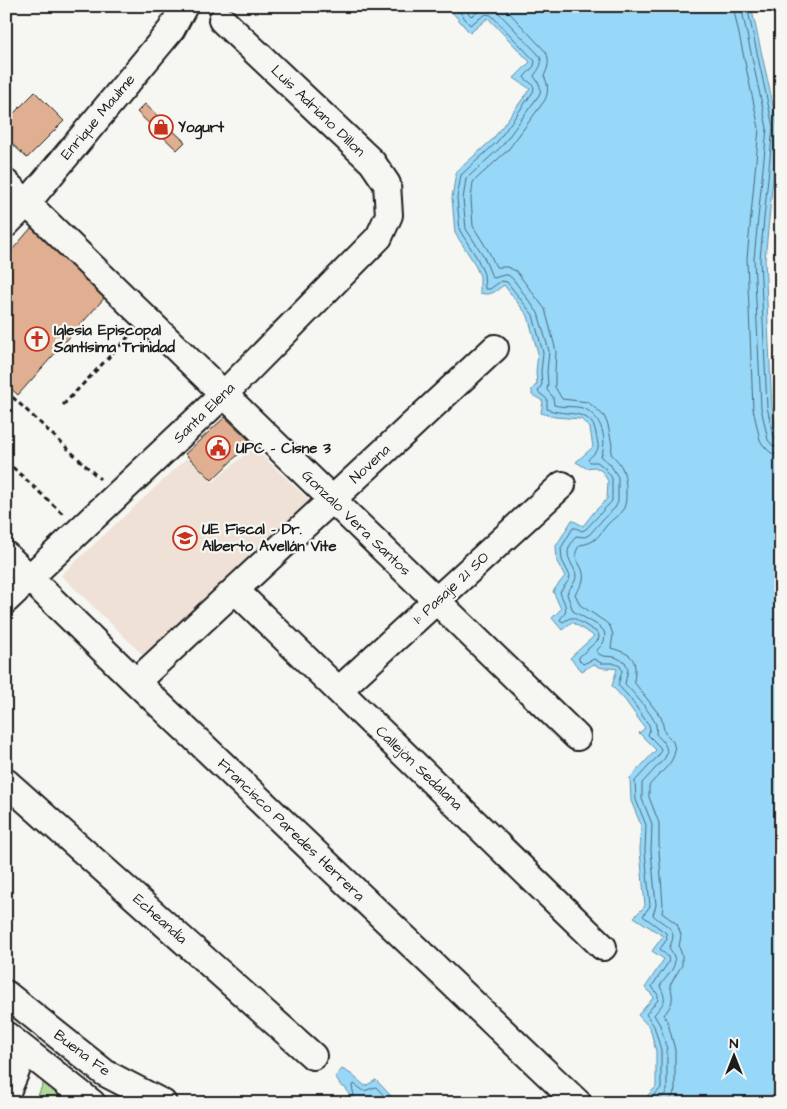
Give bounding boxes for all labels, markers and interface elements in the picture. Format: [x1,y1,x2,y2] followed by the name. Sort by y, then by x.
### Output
[266,60,370,162] street label: Luis Adriano Dillon
[56,70,140,164] street label: Enrique Maulme
[148,114,174,140] shop icon: Yogurt
[178,117,225,140] place label: Yogurt
[53,320,175,358] place label: Iglesia Episcopal Santísima Trinidad
[24,326,50,352] church icon: Iglesia Episcopal Santísima Trinidad
[168,378,240,448] street label: Santa Elena
[205,435,231,461] public building icon: UPC - Cisne 3
[236,438,331,459] place label: UPC - Cisne 3
[345,439,395,488] street label: Novena
[297,465,416,581] street label: Gonzalo Vera Santos
[202,519,337,557] place label: UE Fiscal - Dr. Alberto Avellán Vite
[172,525,198,551] school or university icon: UE Fiscal - Dr. Alberto Avellán Vite
[408,547,494,629] street label: 1º Pasaje 21 SO
[371,721,468,815] street label: Callejón Sedalana
[213,754,370,906] street label: Francisco Paredes Herrera
[128,889,192,949] street label: Echeandía
[49,1025,115,1081] street label: Buena Fe
[710,1032,760,1082] north arrow
[730,1034,739,1054] text: N

